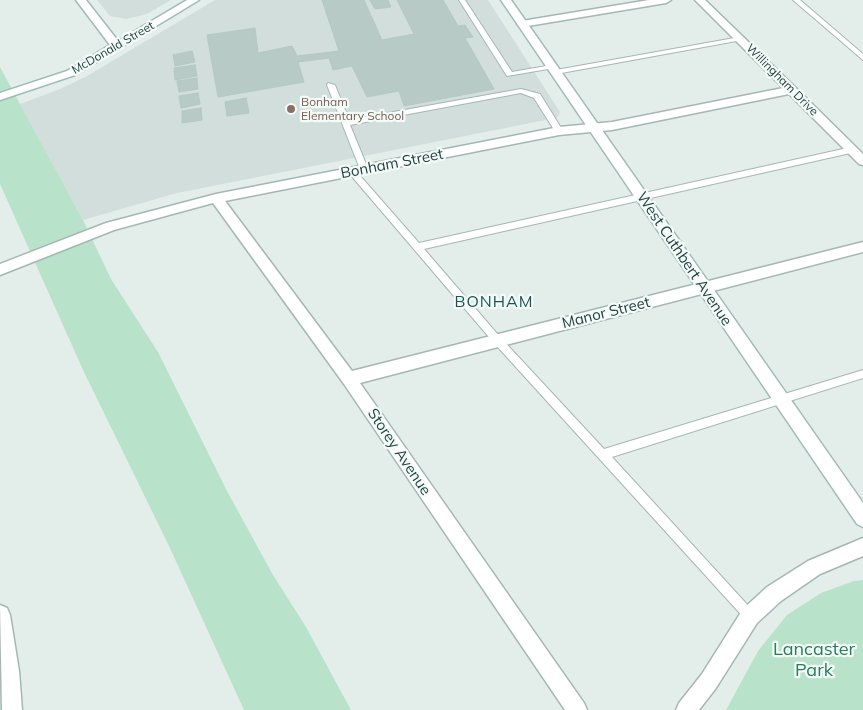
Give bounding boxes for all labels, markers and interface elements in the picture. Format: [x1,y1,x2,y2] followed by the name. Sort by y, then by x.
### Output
[69,19,157,77] street label: McDonald Street
[743,41,821,119] street label: Willingham Drive
[301,95,404,123] place label: Bonham Elementary School
[285,103,297,115] marker: Bonham Elementary School
[339,145,445,183] street label: Bonham Street
[632,189,736,329] street label: West Cuthbert Avenue
[454,292,534,312] district label: BONHAM
[560,293,652,333] street label: Manor Street
[363,405,435,499] street label: Storey Avenue
[773,639,855,682] park label: Lancaster Park

